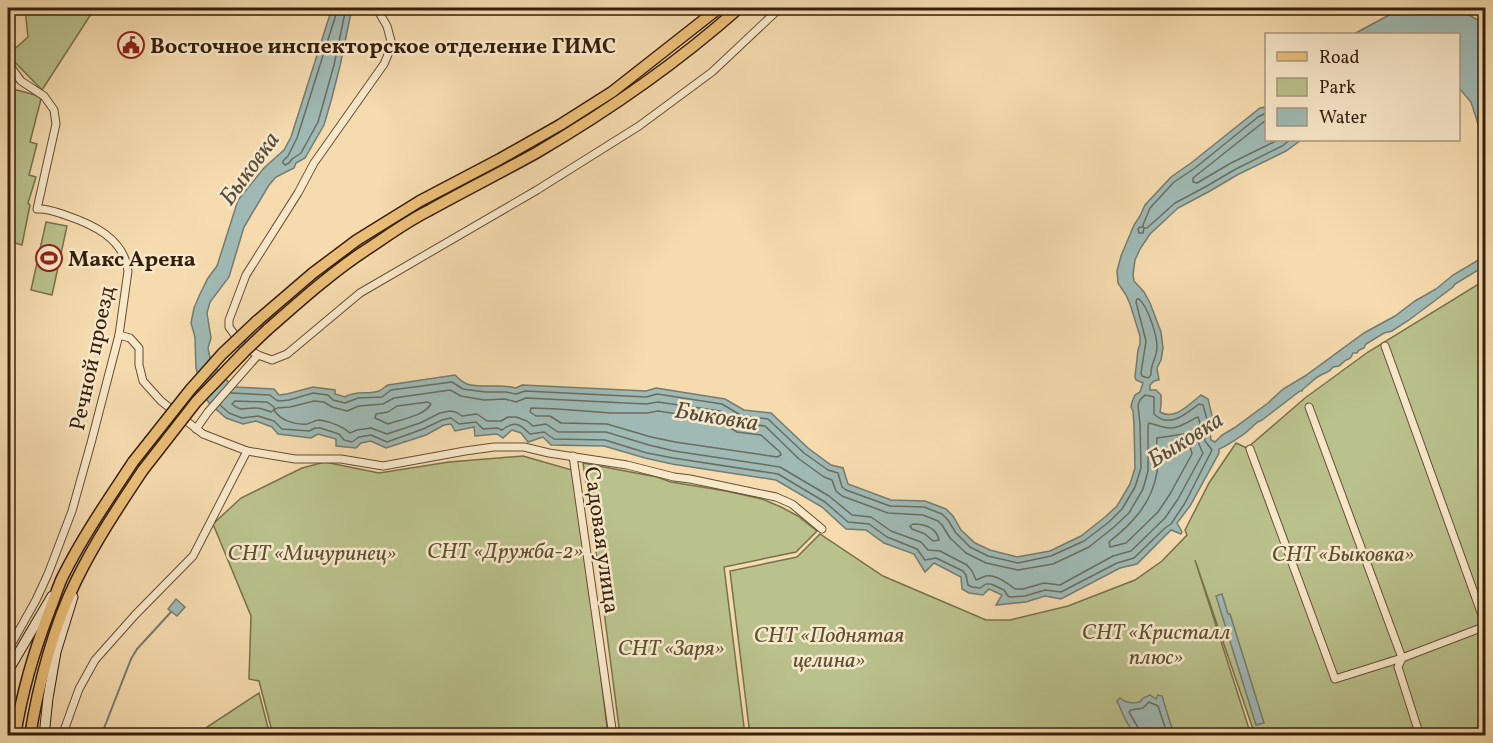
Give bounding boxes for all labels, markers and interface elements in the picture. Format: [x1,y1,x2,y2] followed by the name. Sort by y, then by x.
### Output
[116,30,146,60] public building icon: Восточное инспекторское отделение ГИМС
[150,32,616,63] place label: Восточное инспекторское отделение ГИМС
[1265,33,1460,141] legend
[1319,46,1360,71] text: Road
[1319,76,1356,101] text: Park
[1319,106,1367,131] text: Water
[212,125,289,213] water label: Быковка
[34,243,64,273] sports icon: Макс Арена
[68,245,196,276] place label: Макс Арена
[63,283,124,434] street label: Речной проезд
[673,395,761,441] water label: Быковка
[1142,404,1231,477] water label: Быковка
[575,465,626,616] street label: Садовая улица
[427,537,583,568] park label: СНТ «Дружба-2»
[228,539,396,570] park label: СНТ «Мичуринец»
[1272,540,1414,571] park label: СНТ «Быковка»
[1082,618,1230,674] park label: СНТ «Кристалл плюс»
[754,621,904,677] park label: СНТ «Поднятая целина»
[618,634,724,665] park label: СНТ «Заря»

